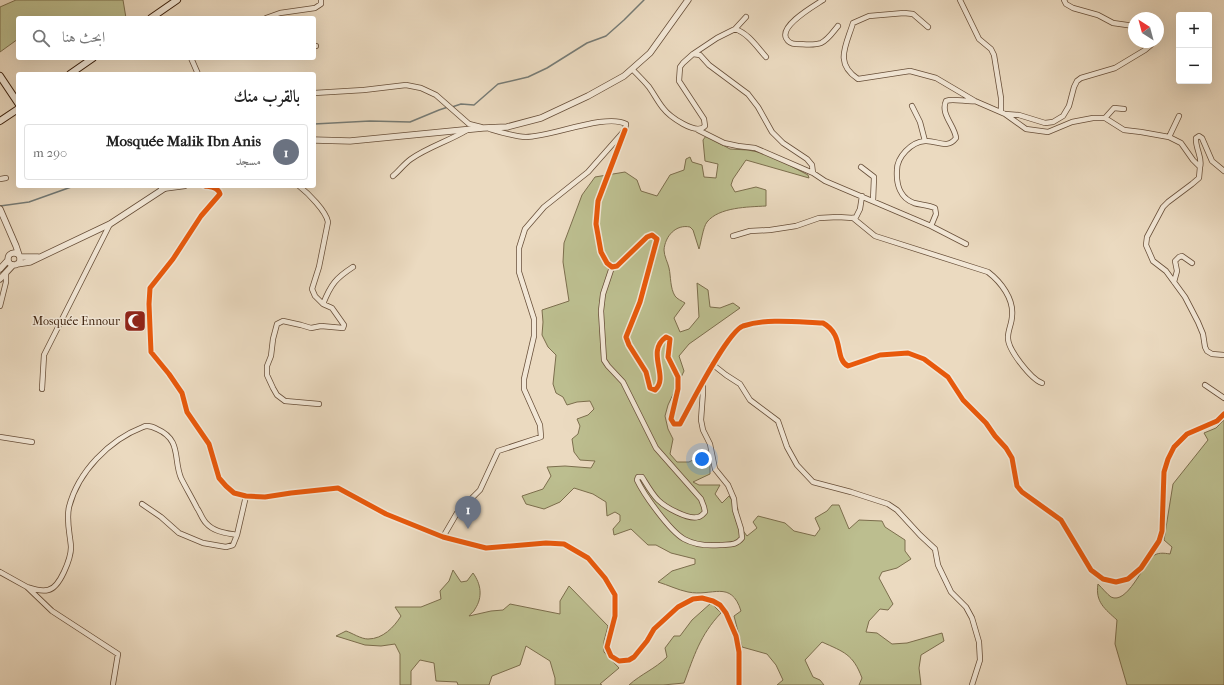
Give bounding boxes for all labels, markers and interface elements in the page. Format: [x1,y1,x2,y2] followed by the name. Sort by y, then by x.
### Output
[1128,12,1164,48] north arrow
[1176,12,1212,84] map controls
[1176,12,1212,48] button: +
[16,16,316,60] search box
[30,27,52,49] icon: search
[62,28,105,46] text: ابحث هنا
[1176,48,1212,84] button: −
[234,86,300,106] text: بالقرب منك
[106,132,261,150] text: Mosquée Malik Ibn Anis
[33,145,67,160] text: 290 m
[284,145,288,160] text: 1
[235,153,261,168] text: مسجد
[122,308,148,334] mosque icon: Mosquée Ennour
[32,314,121,328] place label: Mosquée Ennour
[692,449,712,469] your location
[455,496,481,529] pin: 1

